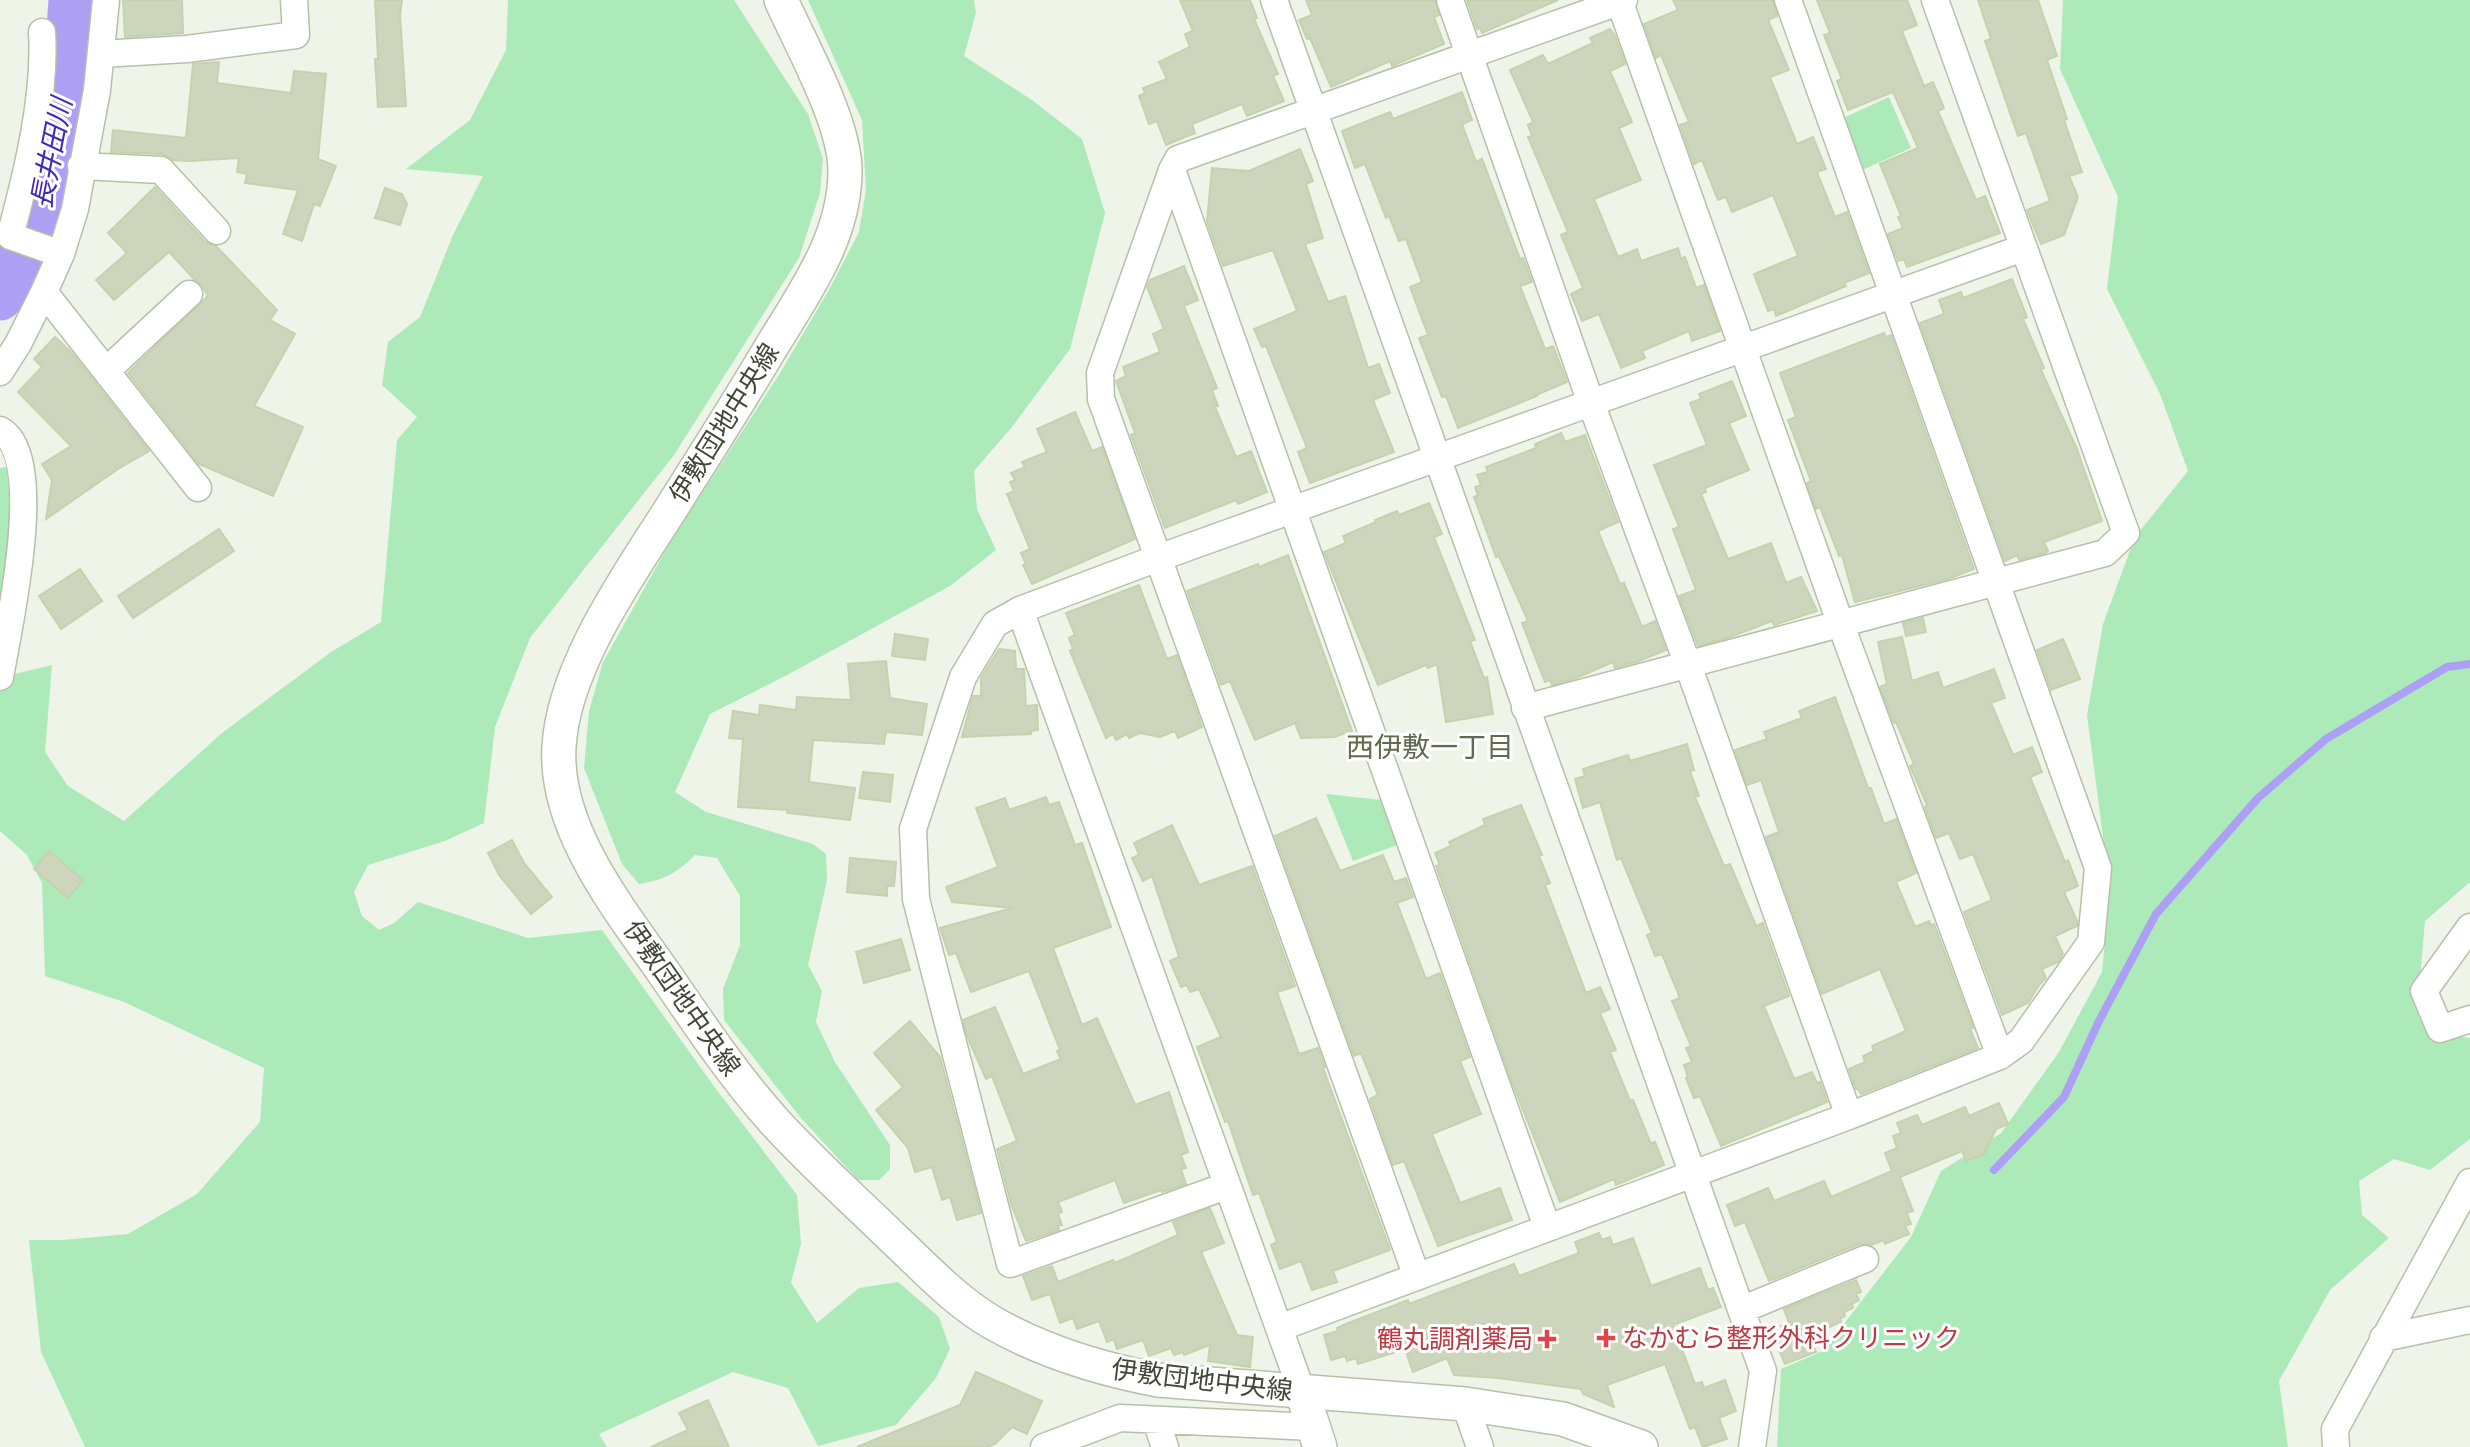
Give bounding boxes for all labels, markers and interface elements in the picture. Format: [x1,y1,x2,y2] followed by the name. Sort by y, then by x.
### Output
[23,92,80,211] water label: 長井田川
[661,337,787,509] street label: 伊敷団地中央線
[1346,729,1514,765] district label: 西伊敷一丁目
[616,914,748,1082] street label: 伊敷団地中央線
[1622,1321,1960,1355] place label: なかむら整形外科クリニック
[1377,1322,1533,1356] place label: 鶴丸調剤薬局
[1596,1328,1616,1348] marker: なかむら整形外科クリニック
[1539,1331,1555,1347] marker: 鶴丸調剤薬局
[1110,1352,1294,1408] street label: 伊敷団地中央線

